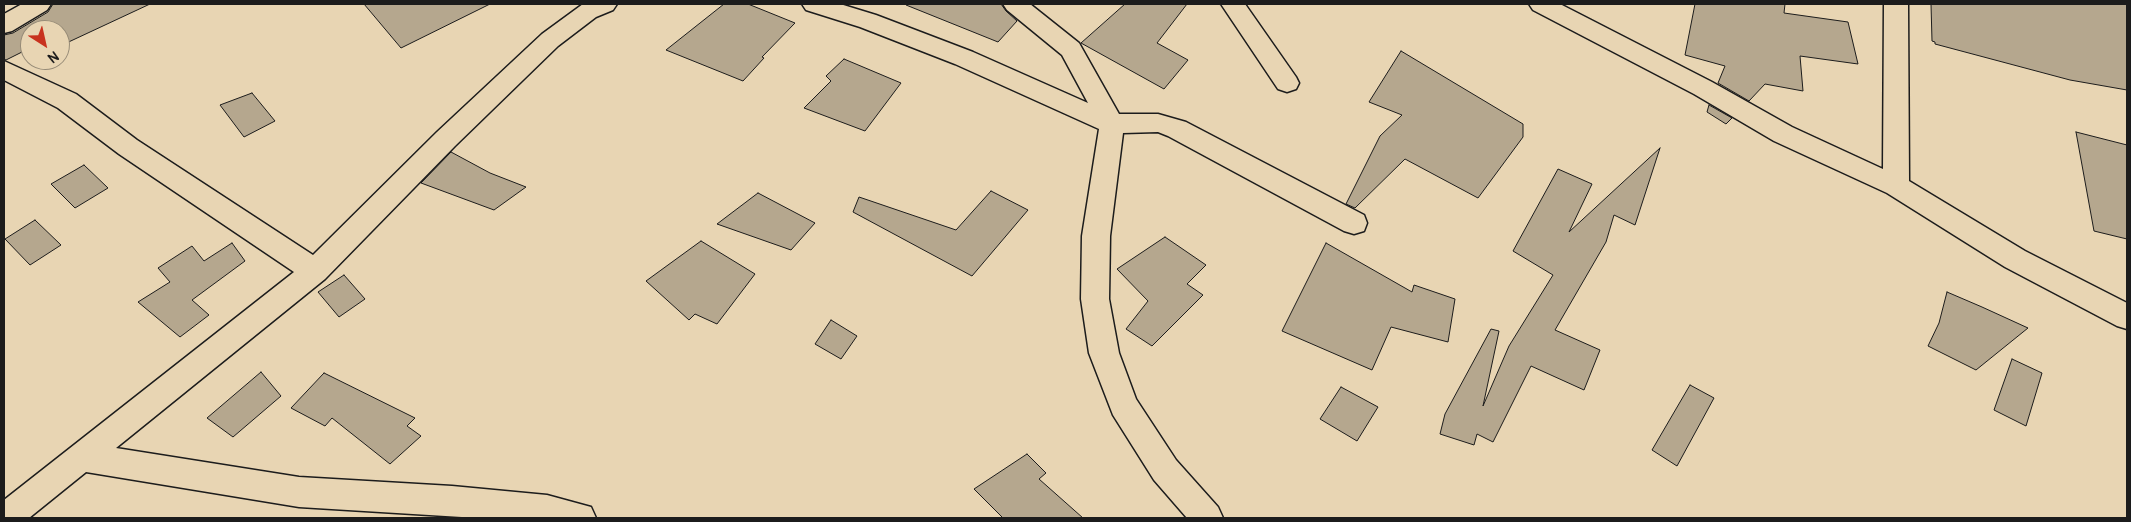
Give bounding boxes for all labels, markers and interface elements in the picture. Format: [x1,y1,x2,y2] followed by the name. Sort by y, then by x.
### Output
[20,20,70,70] north arrow
[45,47,62,67] text: N

